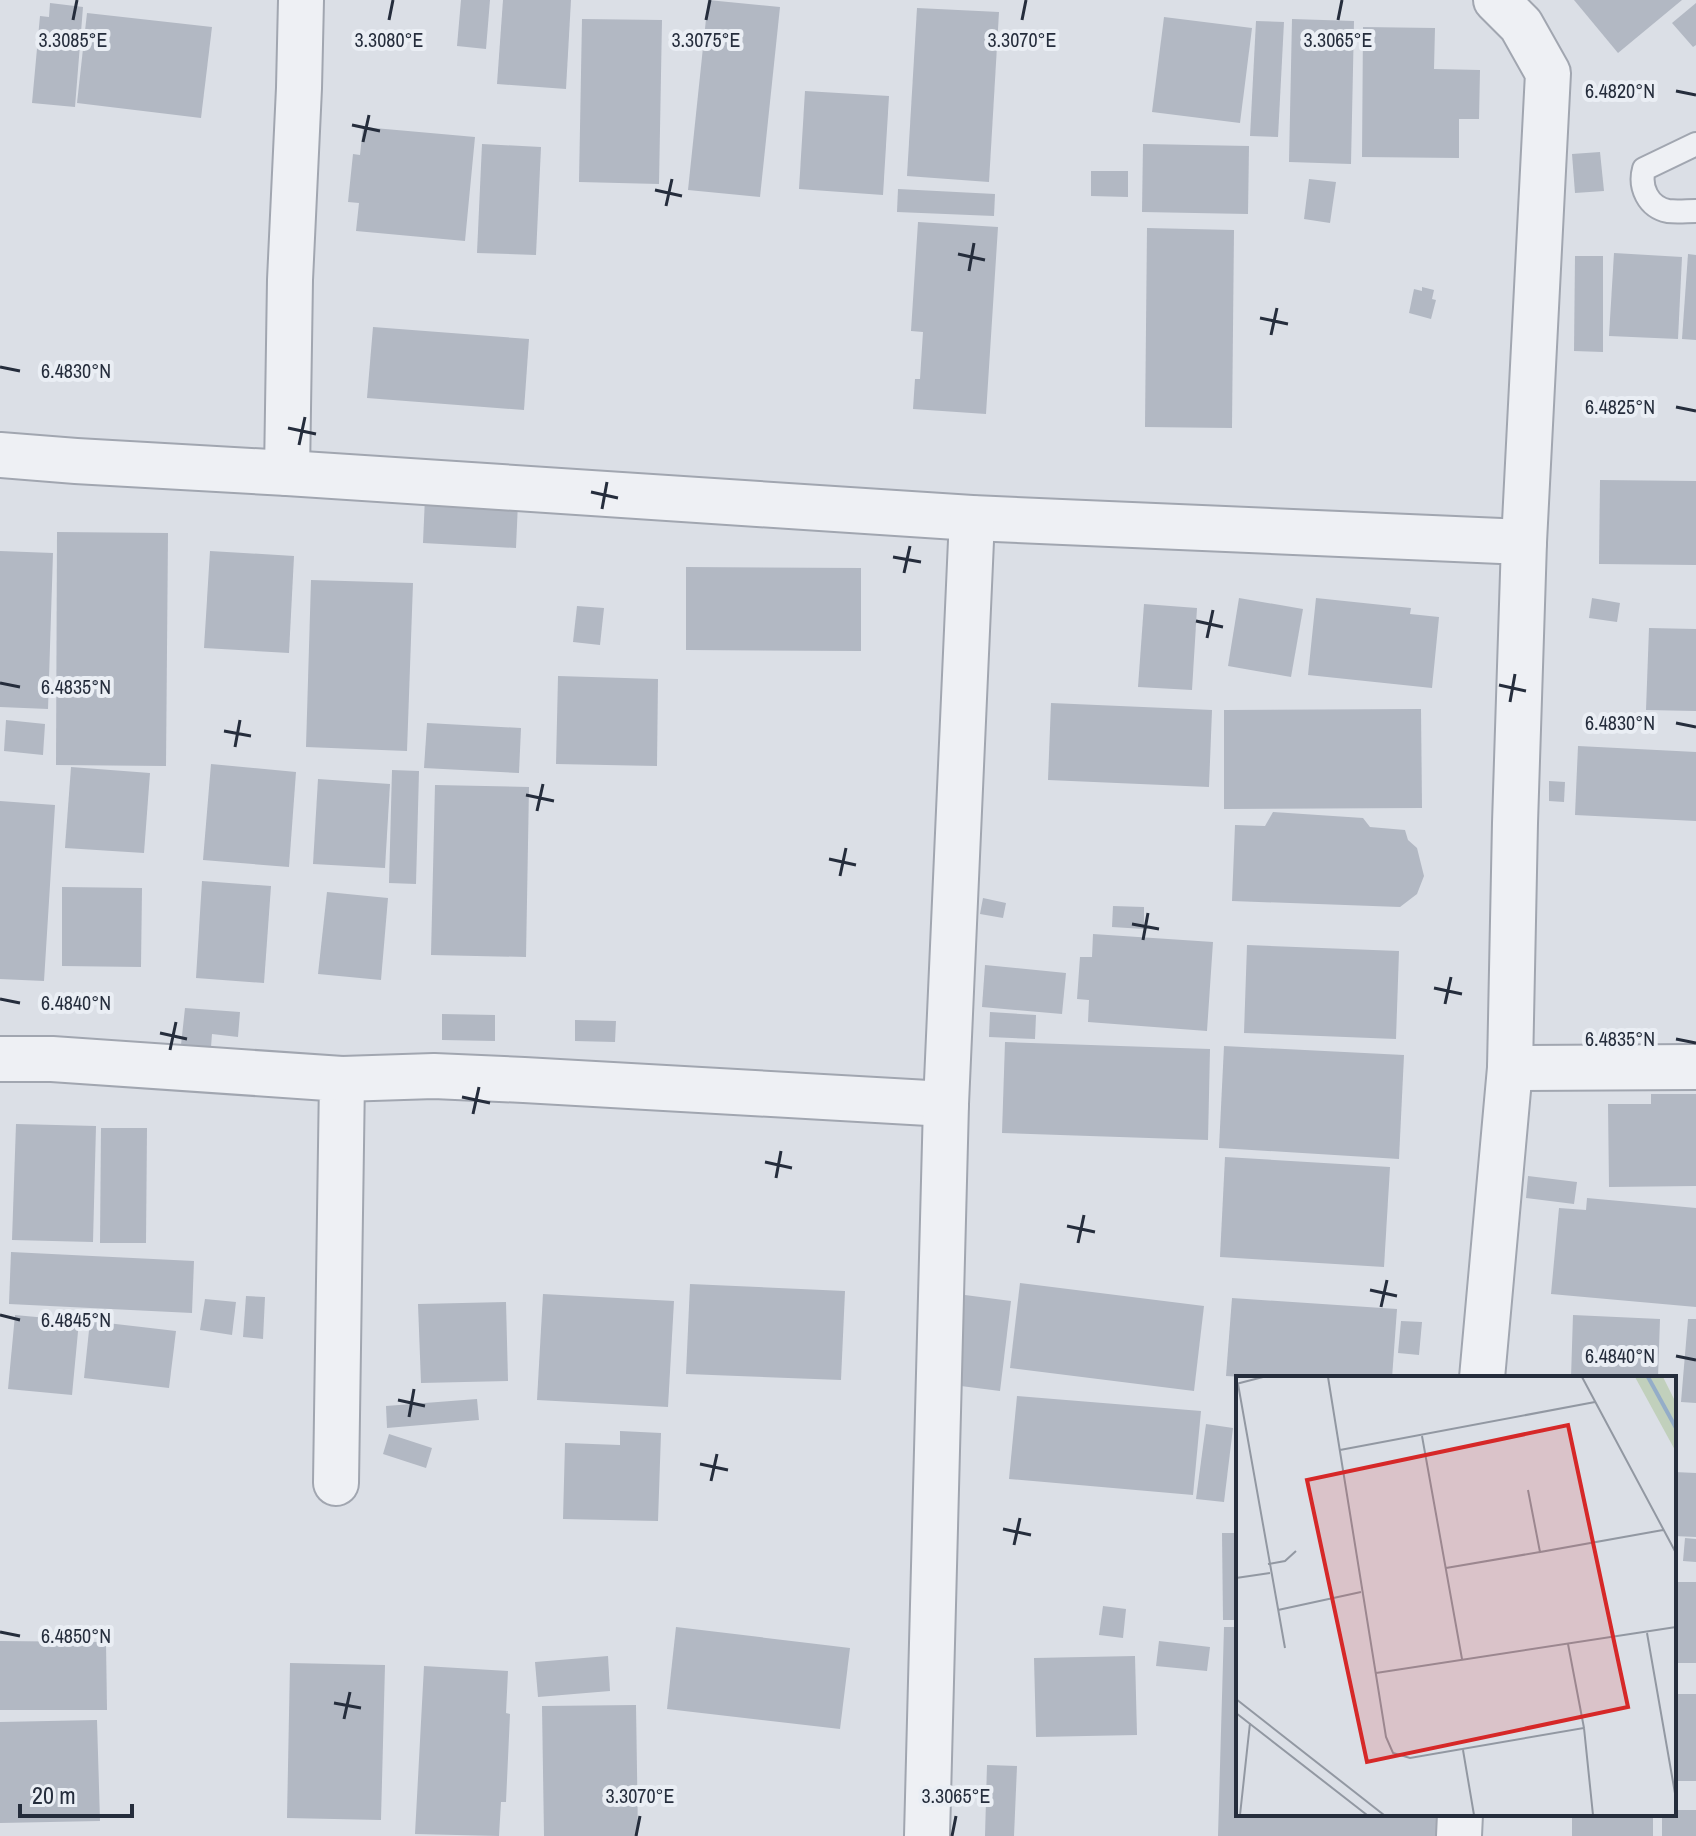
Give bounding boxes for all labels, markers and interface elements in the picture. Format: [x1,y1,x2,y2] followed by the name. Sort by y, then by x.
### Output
[38,26,108,53] text: 3.3085°E
[354,26,424,53] text: 3.3080°E
[671,26,741,53] text: 3.3075°E
[987,26,1057,53] text: 3.3070°E
[1303,26,1373,53] text: 3.3065°E
[1585,77,1655,104] text: 6.4820°N
[41,357,111,384] text: 6.4830°N
[1585,393,1655,420] text: 6.4825°N
[41,673,111,700] text: 6.4835°N
[1585,709,1655,736] text: 6.4830°N
[41,989,111,1016] text: 6.4840°N
[1585,1025,1655,1052] text: 6.4835°N
[41,1306,111,1333] text: 6.4845°N
[1585,1342,1655,1369] text: 6.4840°N
[1236,1376,1676,1816] inset map
[41,1622,111,1649] text: 6.4850°N
[20,1768,132,1818] scale bar
[32,1779,76,1811] text: 20 m
[605,1782,675,1809] text: 3.3070°E
[921,1782,991,1809] text: 3.3065°E

